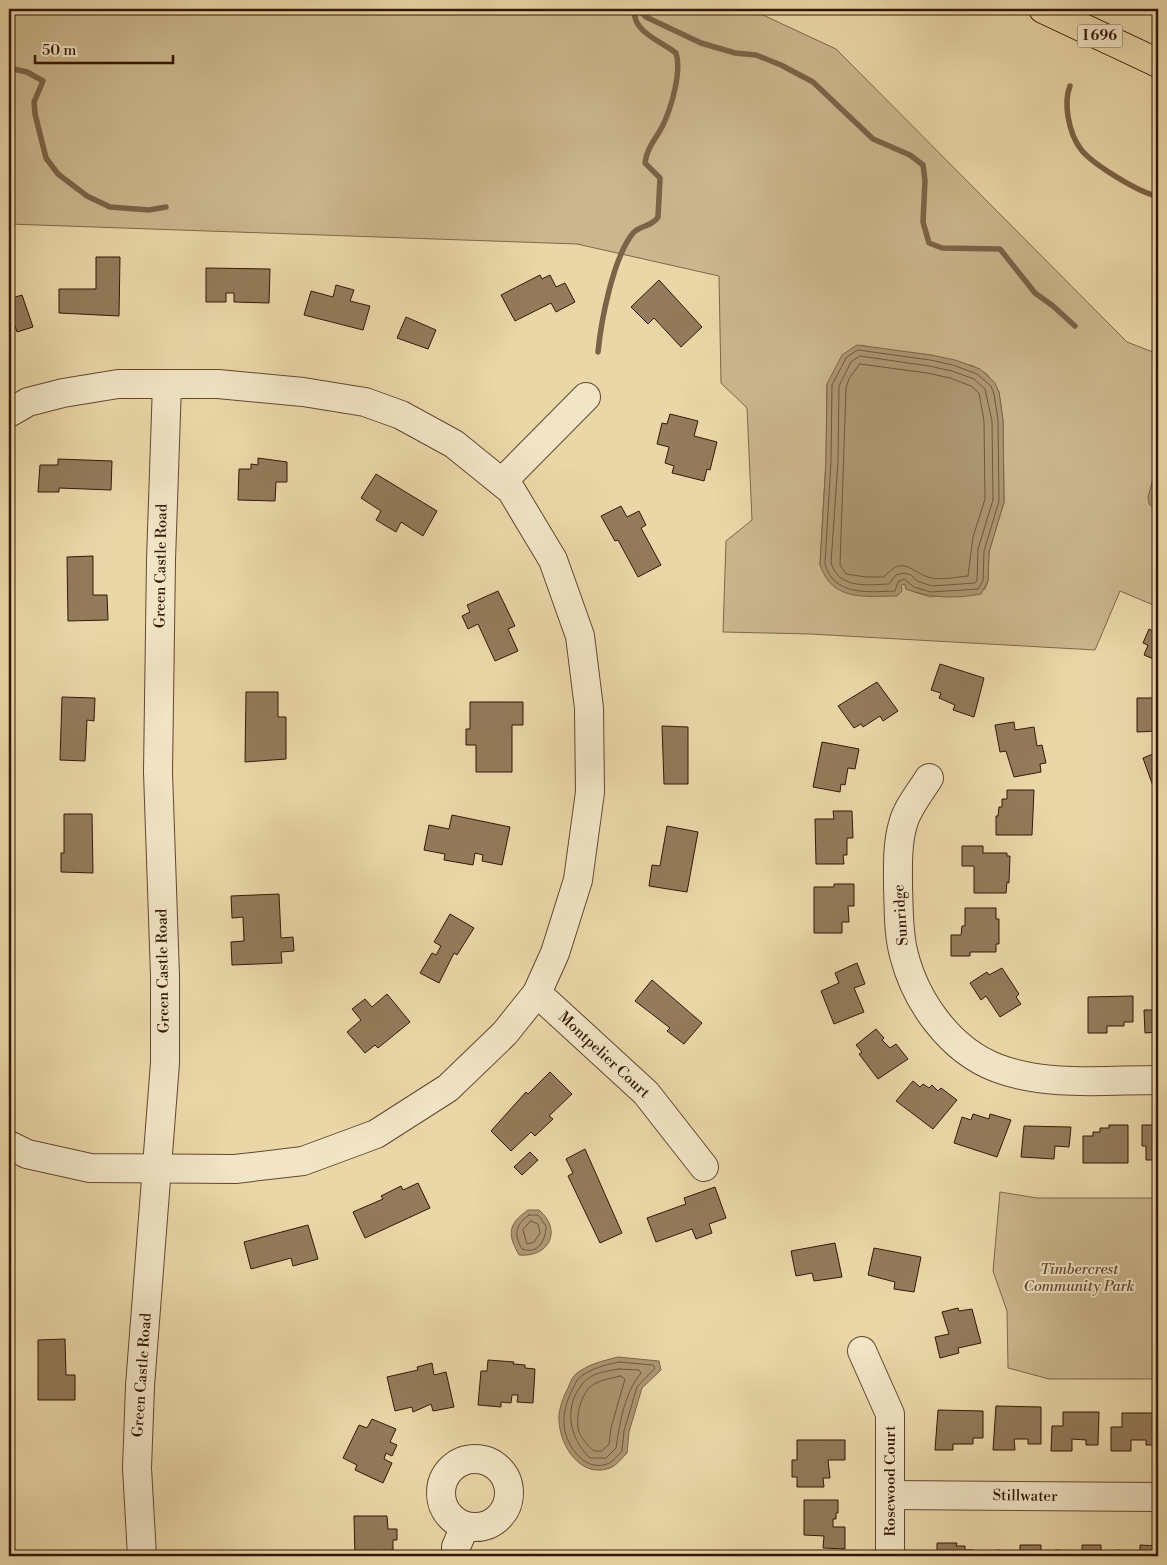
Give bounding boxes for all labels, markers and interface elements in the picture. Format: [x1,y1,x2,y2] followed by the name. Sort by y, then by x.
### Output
[1078,24,1122,48] road number: I 696
[35,32,172,64] scale bar
[42,41,76,60] text: 50 m
[150,503,172,628] street label: Green Castle Road
[889,884,913,946] street label: Sunridge
[152,908,174,1033] street label: Green Castle Road
[554,1008,654,1103] street label: Montpelier Court
[1024,1260,1135,1296] park label: Timbercrest Community Park
[128,1312,156,1438] street label: Green Castle Road
[881,1425,900,1536] street label: Rosewood Court
[992,1486,1058,1506] street label: Stillwater

